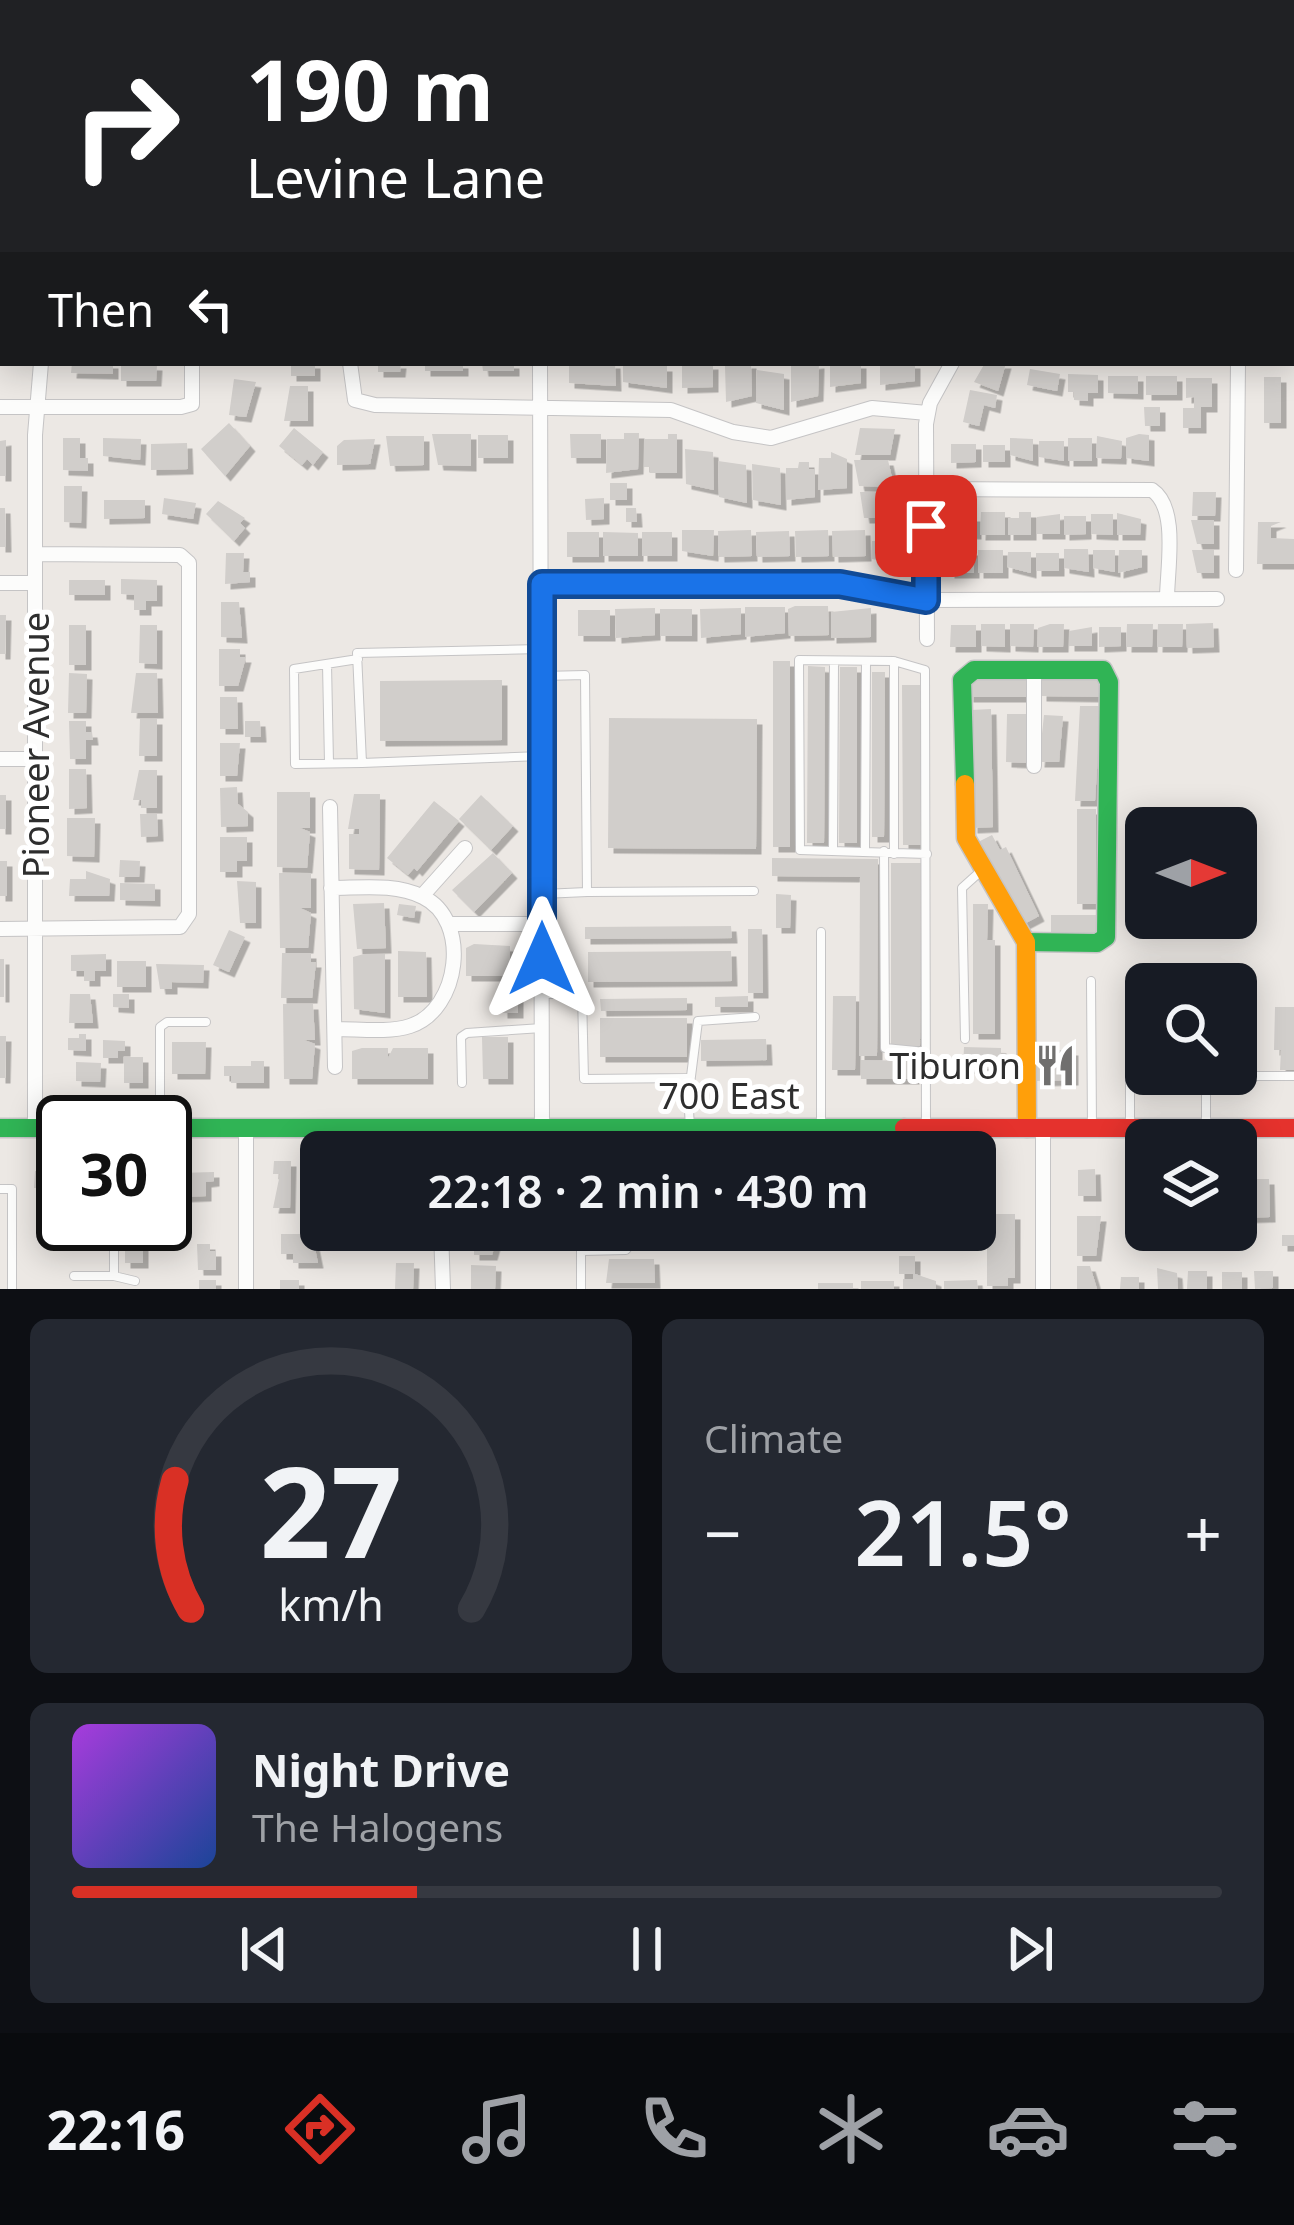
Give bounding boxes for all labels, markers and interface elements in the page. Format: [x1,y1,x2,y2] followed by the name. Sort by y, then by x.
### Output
[246,31,494,146] text: 190 m
[48,48,204,204] icon: right
[246,140,545,214] text: Levine Lane
[178,276,244,342] icon: left
[48,279,154,340] text: Then
[875,475,977,577] pin
[893,493,959,559] icon: arrive
[11,612,60,878] street label: Pioneer Avenue
[1125,807,1257,939] north arrow
[1125,807,1257,1251] map controls
[479,896,605,1022] position arrow
[1125,963,1257,1095] button: search
[889,1041,1021,1090] place label: Tiburon
[1032,1042,1078,1088] restaurant icon: Tiburon
[658,1071,800,1120] street label: 700 East
[36,1095,192,1251] speed limit sign: 30
[1125,1119,1257,1251] button: layers
[427,1160,869,1221] text: 22:18 · 2 min · 430 m
[704,1411,843,1464] text: Climate
[260,1425,402,1595] text: 27
[854,1470,1072,1592] text: 21.5°
[704,1487,742,1577] text: −
[1184,1487,1222,1577] text: +
[278,1575,384,1634] text: km/h
[252,1739,510,1800] text: Night Drive
[252,1800,503,1853] text: The Halogens
[231,1916,297,1982] icon: previous
[614,1916,680,1982] icon: pause
[997,1916,1063,1982] icon: next
[278,2087,362,2171] icon: directions
[455,2087,539,2171] icon: music
[632,2087,716,2171] icon: phone
[809,2087,893,2171] icon: climate
[986,2087,1070,2171] icon: car
[1163,2087,1247,2171] icon: filters
[47,2092,185,2166] text: 22:16

